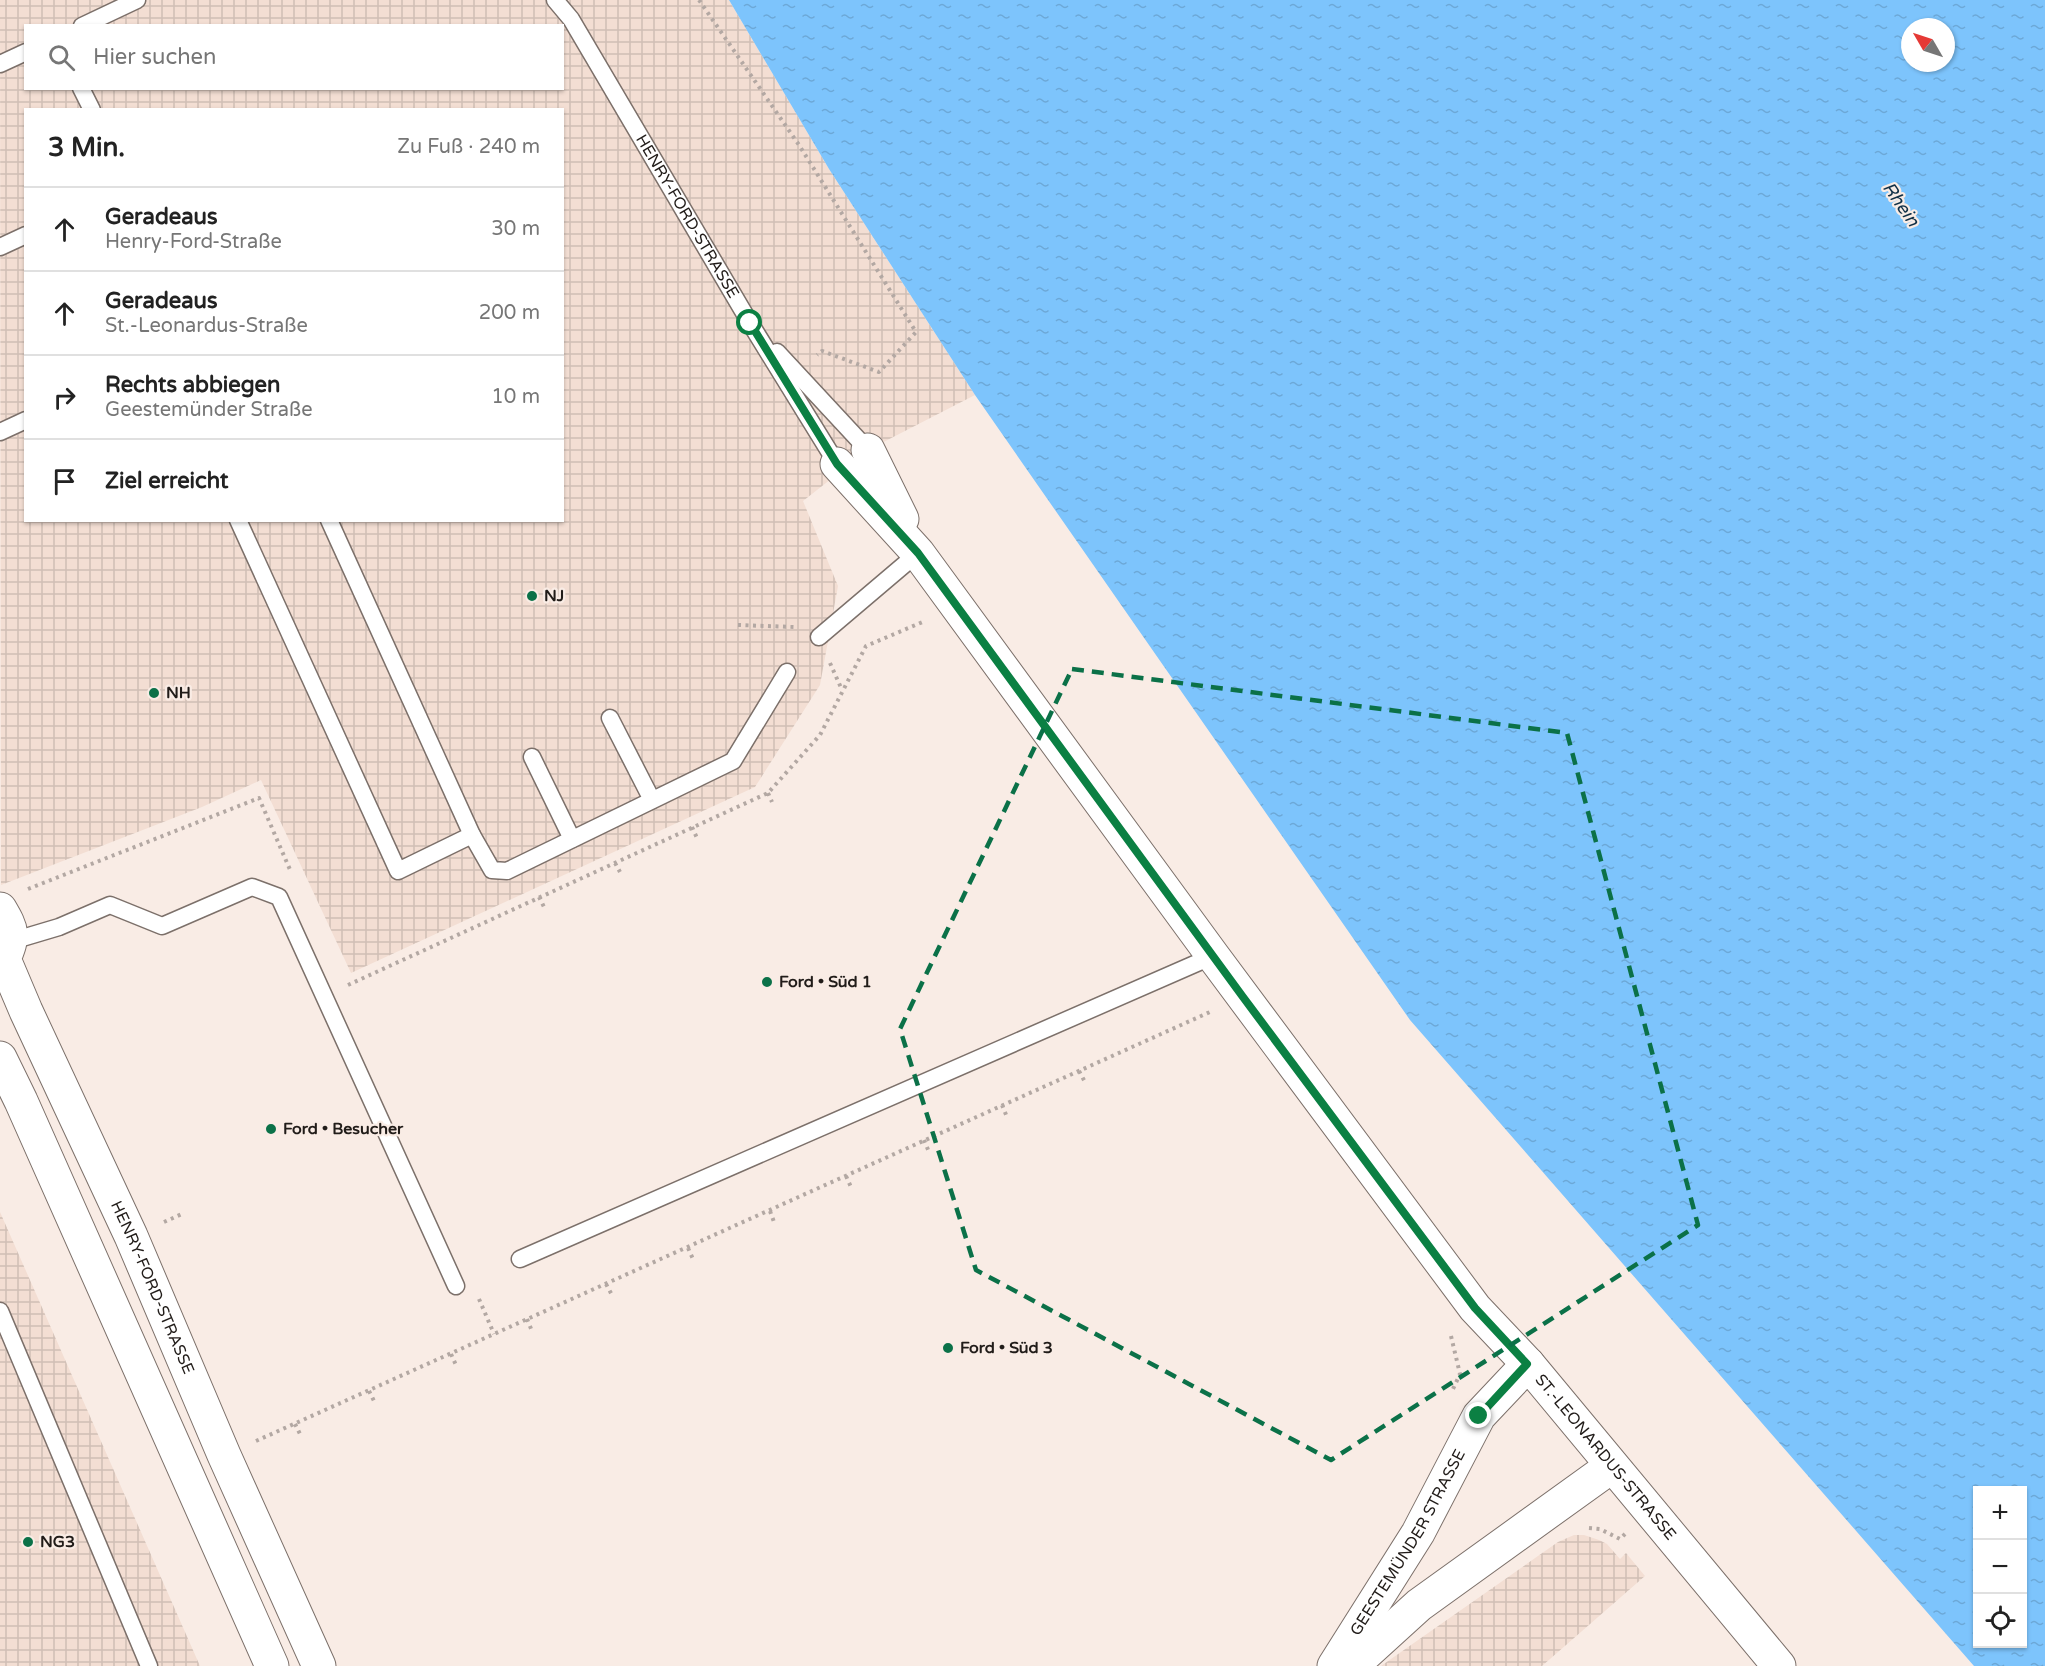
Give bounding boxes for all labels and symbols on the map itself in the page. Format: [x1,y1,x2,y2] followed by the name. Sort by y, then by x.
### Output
[1901,18,1955,72] north arrow
[631,131,743,302] street label: HENRY-FORD-STRASSE
[1878,177,1925,231] water label: Rhein
[736,309,762,335] route start
[544,586,564,606] place label: NJ
[525,589,539,603] marker: NJ
[166,683,191,703] place label: NH
[147,686,161,700] marker: NH
[779,972,872,992] place label: Ford • Süd 1
[760,975,774,989] marker: Ford • Süd 1
[283,1119,404,1139] place label: Ford • Besucher
[264,1122,278,1136] marker: Ford • Besucher
[106,1198,198,1377] street label: HENRY-FORD-STRASSE
[960,1338,1053,1358] place label: Ford • Süd 3
[941,1341,955,1355] marker: Ford • Süd 3
[1531,1370,1680,1544] street label: ST.-LEONARDUS-STRASSE
[1465,1402,1491,1428] route end
[1346,1446,1470,1639] street label: GEESTEMÜNDER STRASSE
[40,1532,75,1552] place label: NG3
[21,1535,35,1549] marker: NG3

